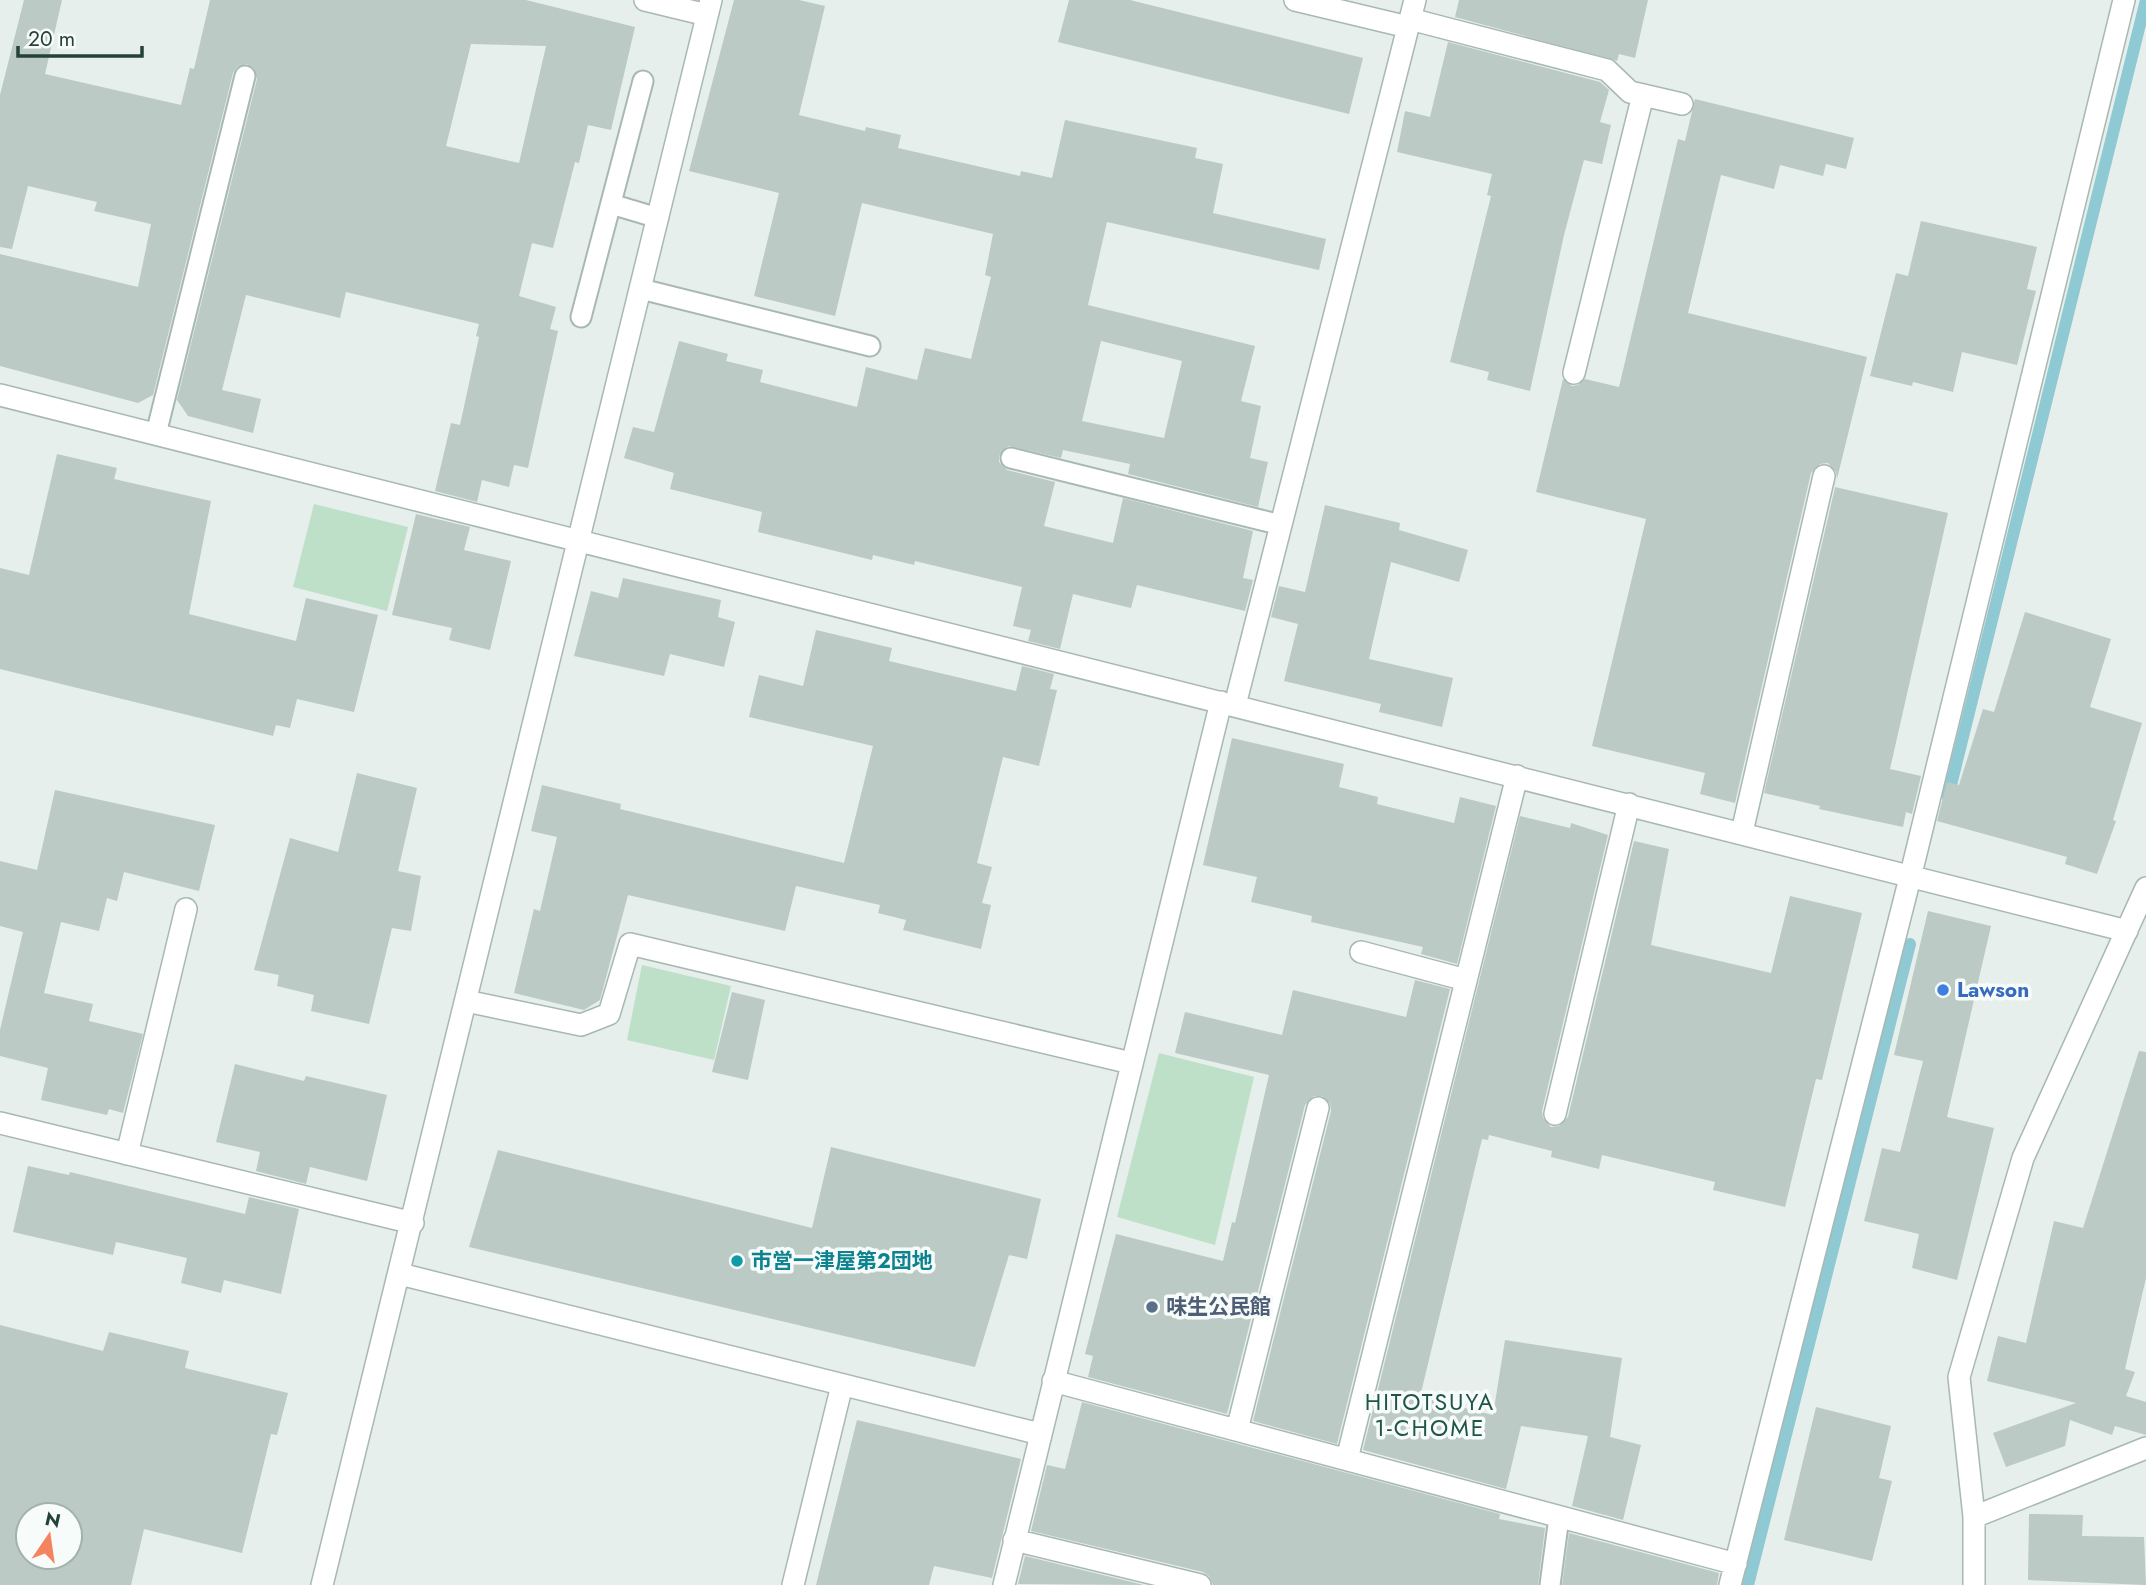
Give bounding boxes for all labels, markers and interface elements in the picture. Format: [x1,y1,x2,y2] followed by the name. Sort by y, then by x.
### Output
[18,14,142,58] scale bar
[28,24,75,54] text: 20 m
[1957,975,2029,1005] place label: Lawson
[1935,982,1951,998] marker: Lawson
[751,1246,933,1276] place label: 市営一津屋第2団地
[729,1253,745,1269] marker: 市営一津屋第2団地
[1166,1292,1271,1322] place label: 味生公民館
[1144,1299,1160,1315] marker: 味生公民館
[1365,1385,1495,1445] district label: HITOTSUYA 1-CHOME
[14,1501,84,1571] north arrow
[42,1505,63,1535] text: N

